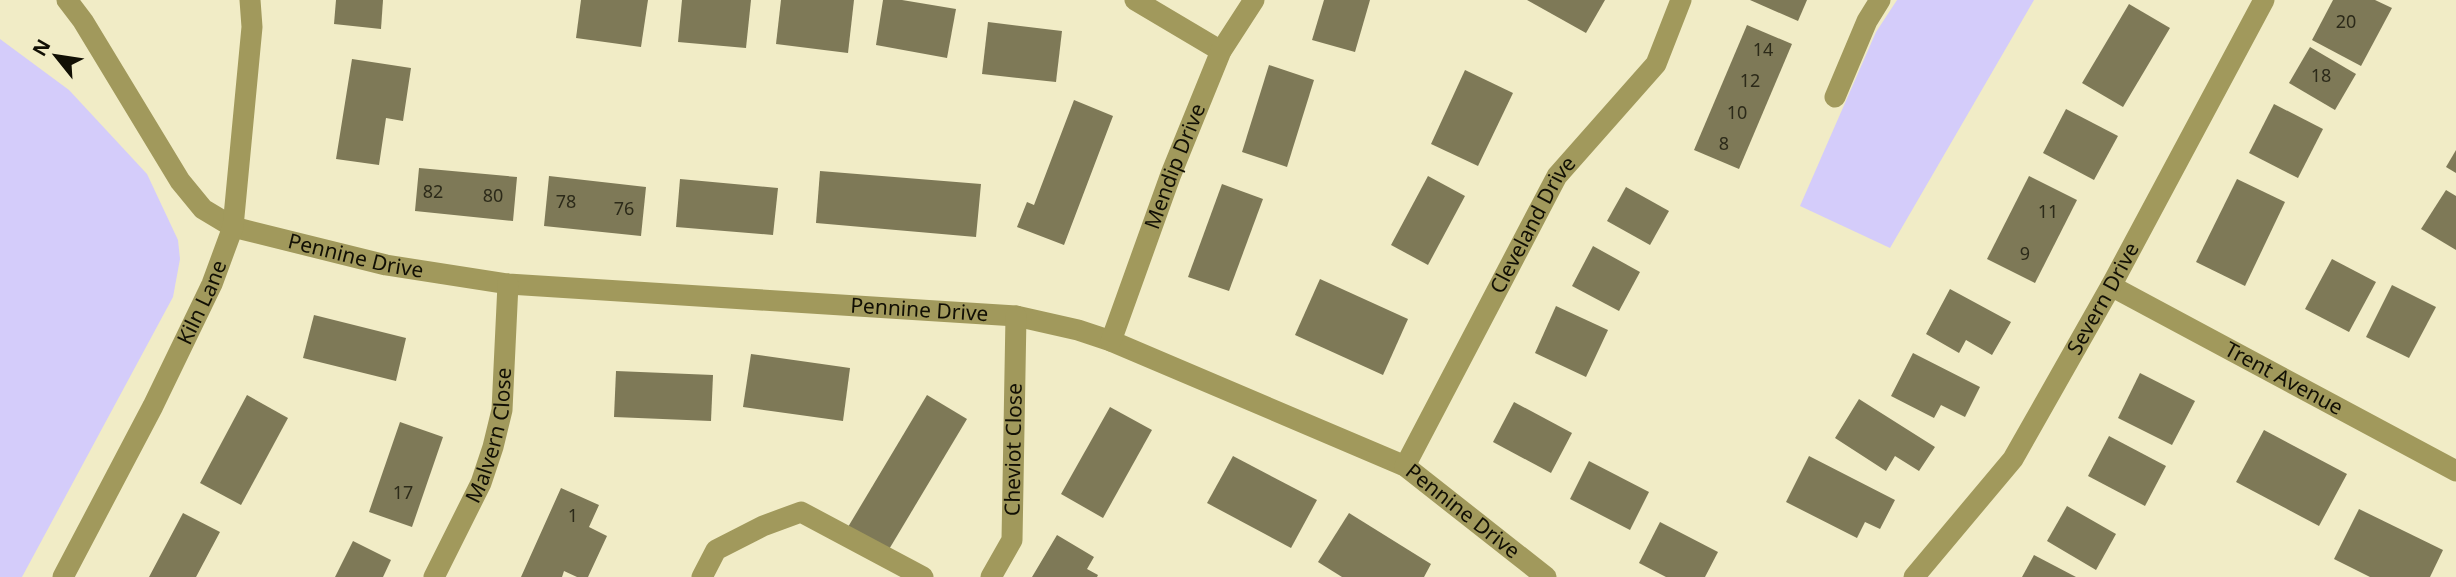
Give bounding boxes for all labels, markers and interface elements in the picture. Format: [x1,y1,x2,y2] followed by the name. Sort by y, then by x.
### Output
[2336,9,2356,33] house number: 20
[21,21,91,91] north arrow
[26,34,56,61] text: N
[1753,37,1773,61] house number: 14
[2311,63,2331,87] house number: 18
[1740,68,1760,92] house number: 12
[1137,99,1211,233] street label: Mendip Drive
[1727,100,1747,124] house number: 10
[1719,131,1729,155] house number: 8
[1483,149,1581,298] street label: Cleveland Drive
[423,179,443,203] house number: 82
[483,183,503,207] house number: 80
[556,189,576,213] house number: 78
[614,196,634,220] house number: 76
[2038,199,2058,223] house number: 11
[285,226,426,284] street label: Pennine Drive
[2060,237,2145,360] street label: Severn Drive
[2020,241,2030,265] house number: 9
[170,256,233,349] street label: Kiln Lane
[850,291,989,327] street label: Pennine Drive
[2220,335,2348,421] street label: Trent Avenue
[458,367,517,507] street label: Malvern Close
[997,383,1028,516] street label: Cheviot Close
[1400,457,1526,564] street label: Pennine Drive
[393,480,413,504] house number: 17
[568,503,578,527] house number: 1

